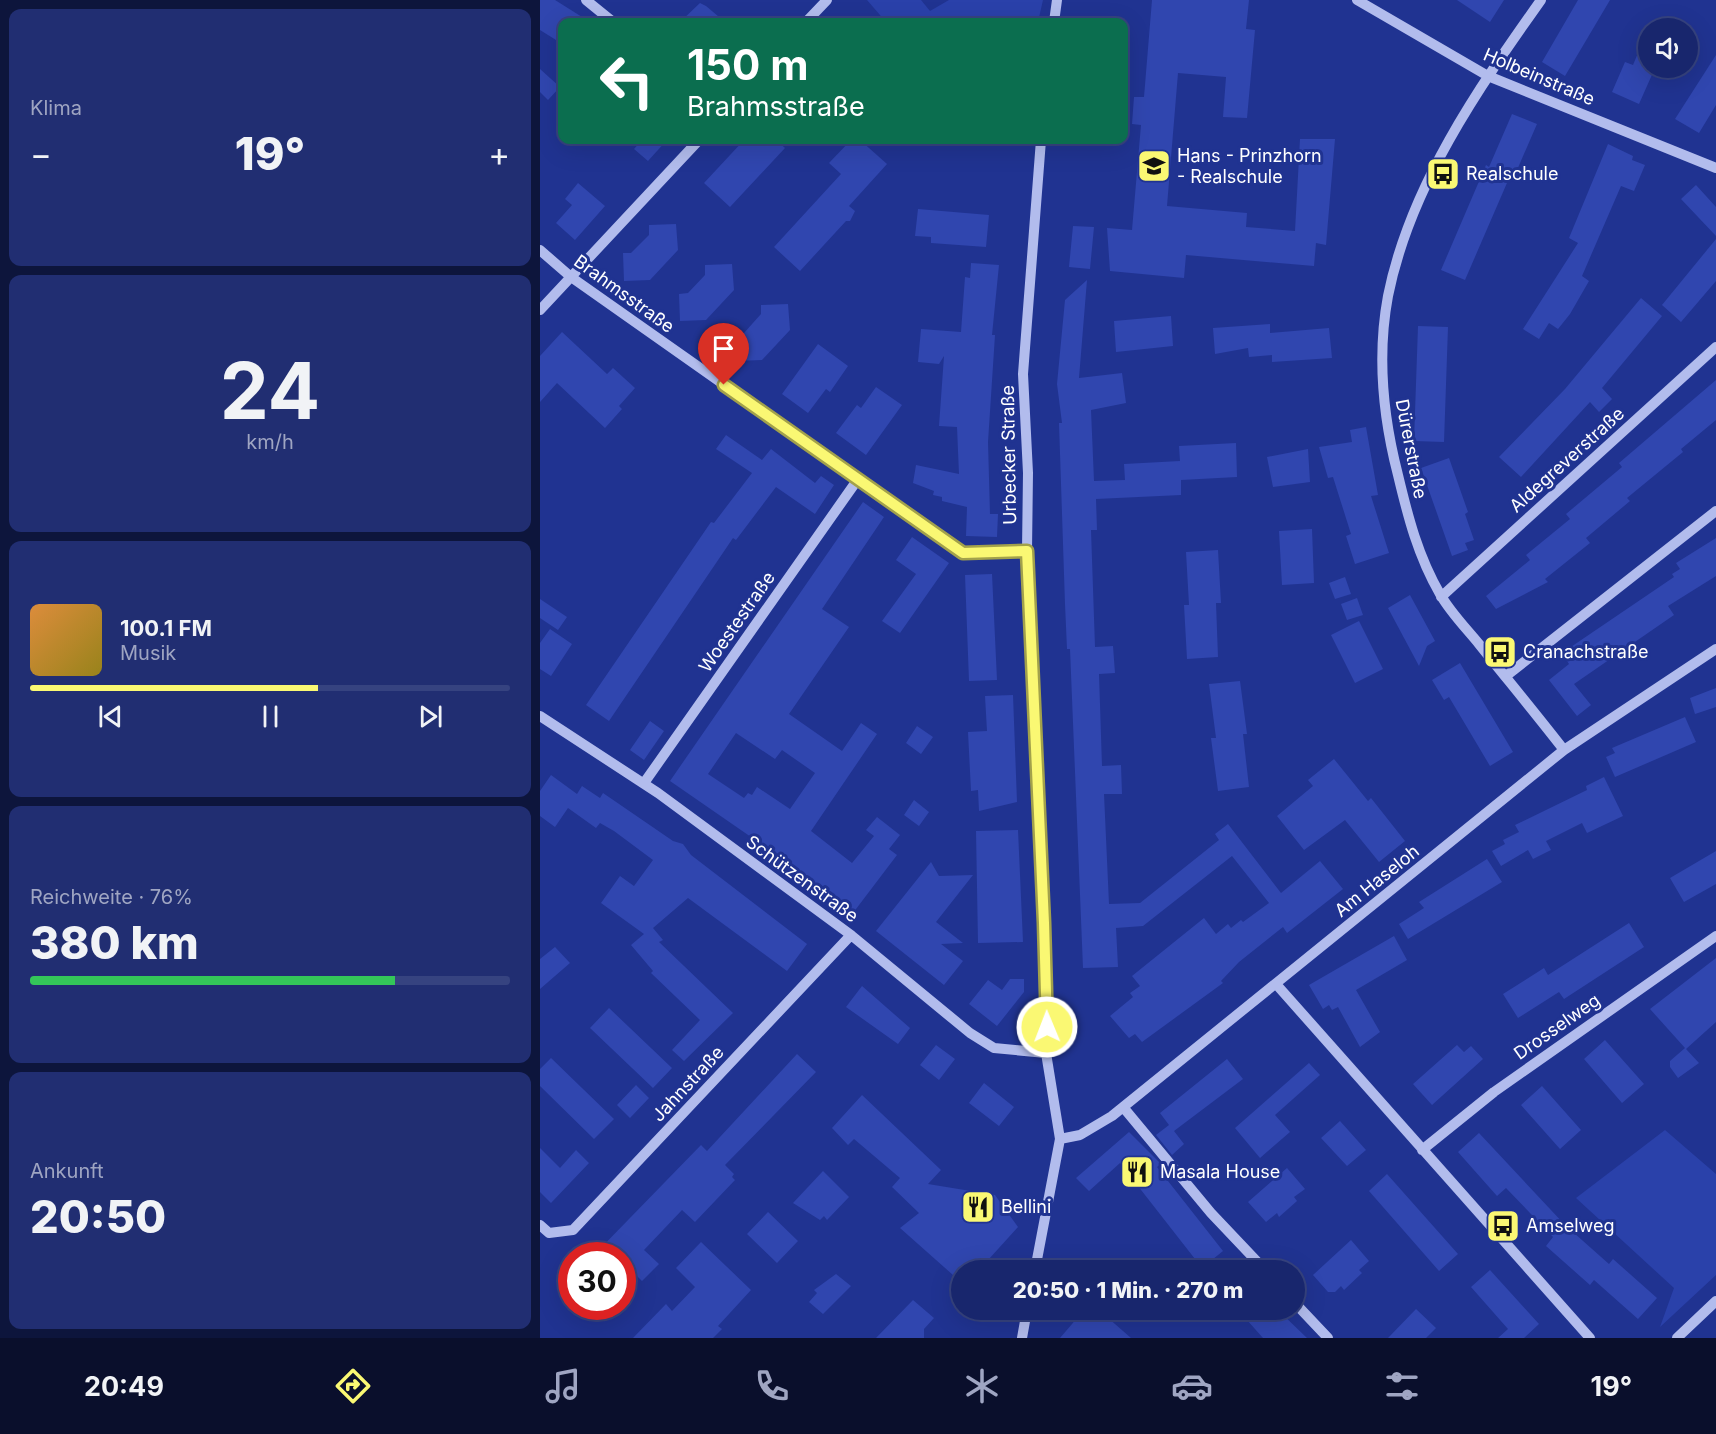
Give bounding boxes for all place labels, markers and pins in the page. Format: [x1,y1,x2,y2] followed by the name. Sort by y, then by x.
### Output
[1177,145,1322,187] place label: Hans - Prinzhorn - Realschule
[1136,148,1172,184] school or university icon: Hans - Prinzhorn - Realschule
[1425,156,1461,192] bus stop icon: Realschule
[1466,163,1558,184] place label: Realschule
[698,323,749,385] pin
[1482,634,1518,670] bus stop icon: Cranachstraße
[1523,641,1649,662] place label: Cranachstraße
[1119,1154,1155,1190] restaurant icon: Masala House
[1160,1161,1280,1182] place label: Masala House
[960,1189,996,1225] restaurant icon: Bellini
[1001,1196,1051,1217] place label: Bellini
[1485,1208,1521,1244] bus stop icon: Amselweg
[1526,1215,1614,1236] place label: Amselweg

